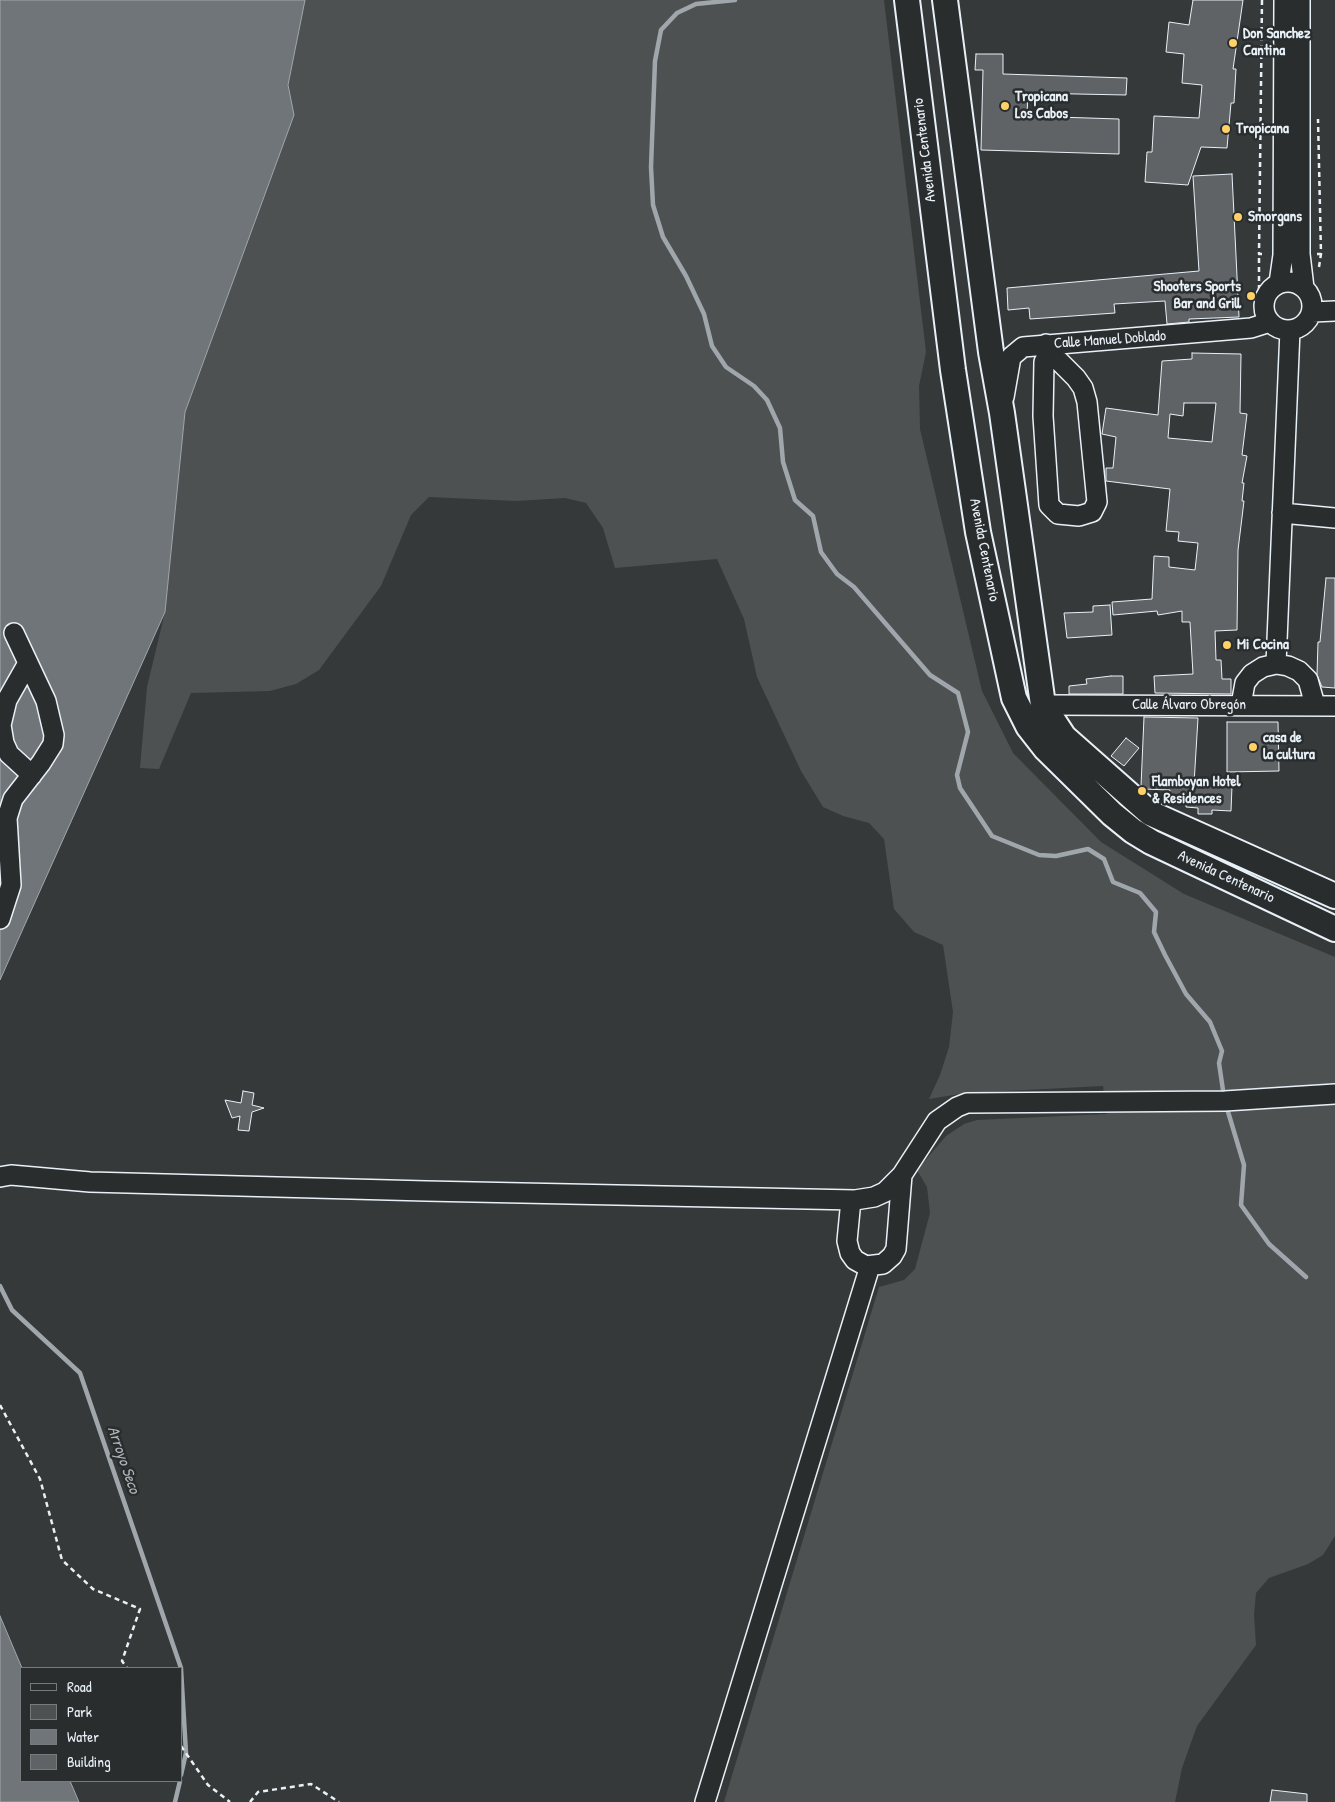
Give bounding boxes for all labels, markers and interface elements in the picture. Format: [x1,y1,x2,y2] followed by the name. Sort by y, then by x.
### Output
[1243,25,1310,60] place label: Don Sanchez Cantina
[1227,37,1239,49] marker: Don Sanchez Cantina
[1015,88,1068,123] place label: Tropicana Los Cabos
[910,97,940,203] street label: Avenida Centenario
[999,100,1011,112] marker: Tropicana Los Cabos
[1236,120,1289,138] place label: Tropicana
[1220,123,1232,135] marker: Tropicana
[1248,208,1302,226] place label: Smorgans
[1232,211,1244,223] marker: Smorgans
[1154,278,1241,313] place label: Shooters Sports Bar and Grill
[1245,290,1257,302] marker: Shooters Sports Bar and Grill
[1053,327,1167,353] street label: Calle Manuel Doblado
[965,497,1003,603] street label: Avenida Centenario
[1237,636,1289,654] place label: Mi Cocina
[1221,639,1233,651] marker: Mi Cocina
[1132,696,1246,714] street label: Calle Álvaro Obregón
[1263,729,1315,764] place label: casa de la cultura
[1247,741,1259,753] marker: casa de la cultura
[1152,773,1241,808] place label: Flamboyan Hotel & Residences
[1136,785,1148,797] marker: Flamboyan Hotel & Residences
[1175,847,1277,907] street label: Avenida Centenario
[103,1424,143,1496] water label: Arroyo Seco
[20,1667,182,1782] legend
[67,1676,92,1697] text: Road
[67,1701,92,1722] text: Park
[67,1726,99,1747] text: Water
[67,1751,111,1772] text: Building

